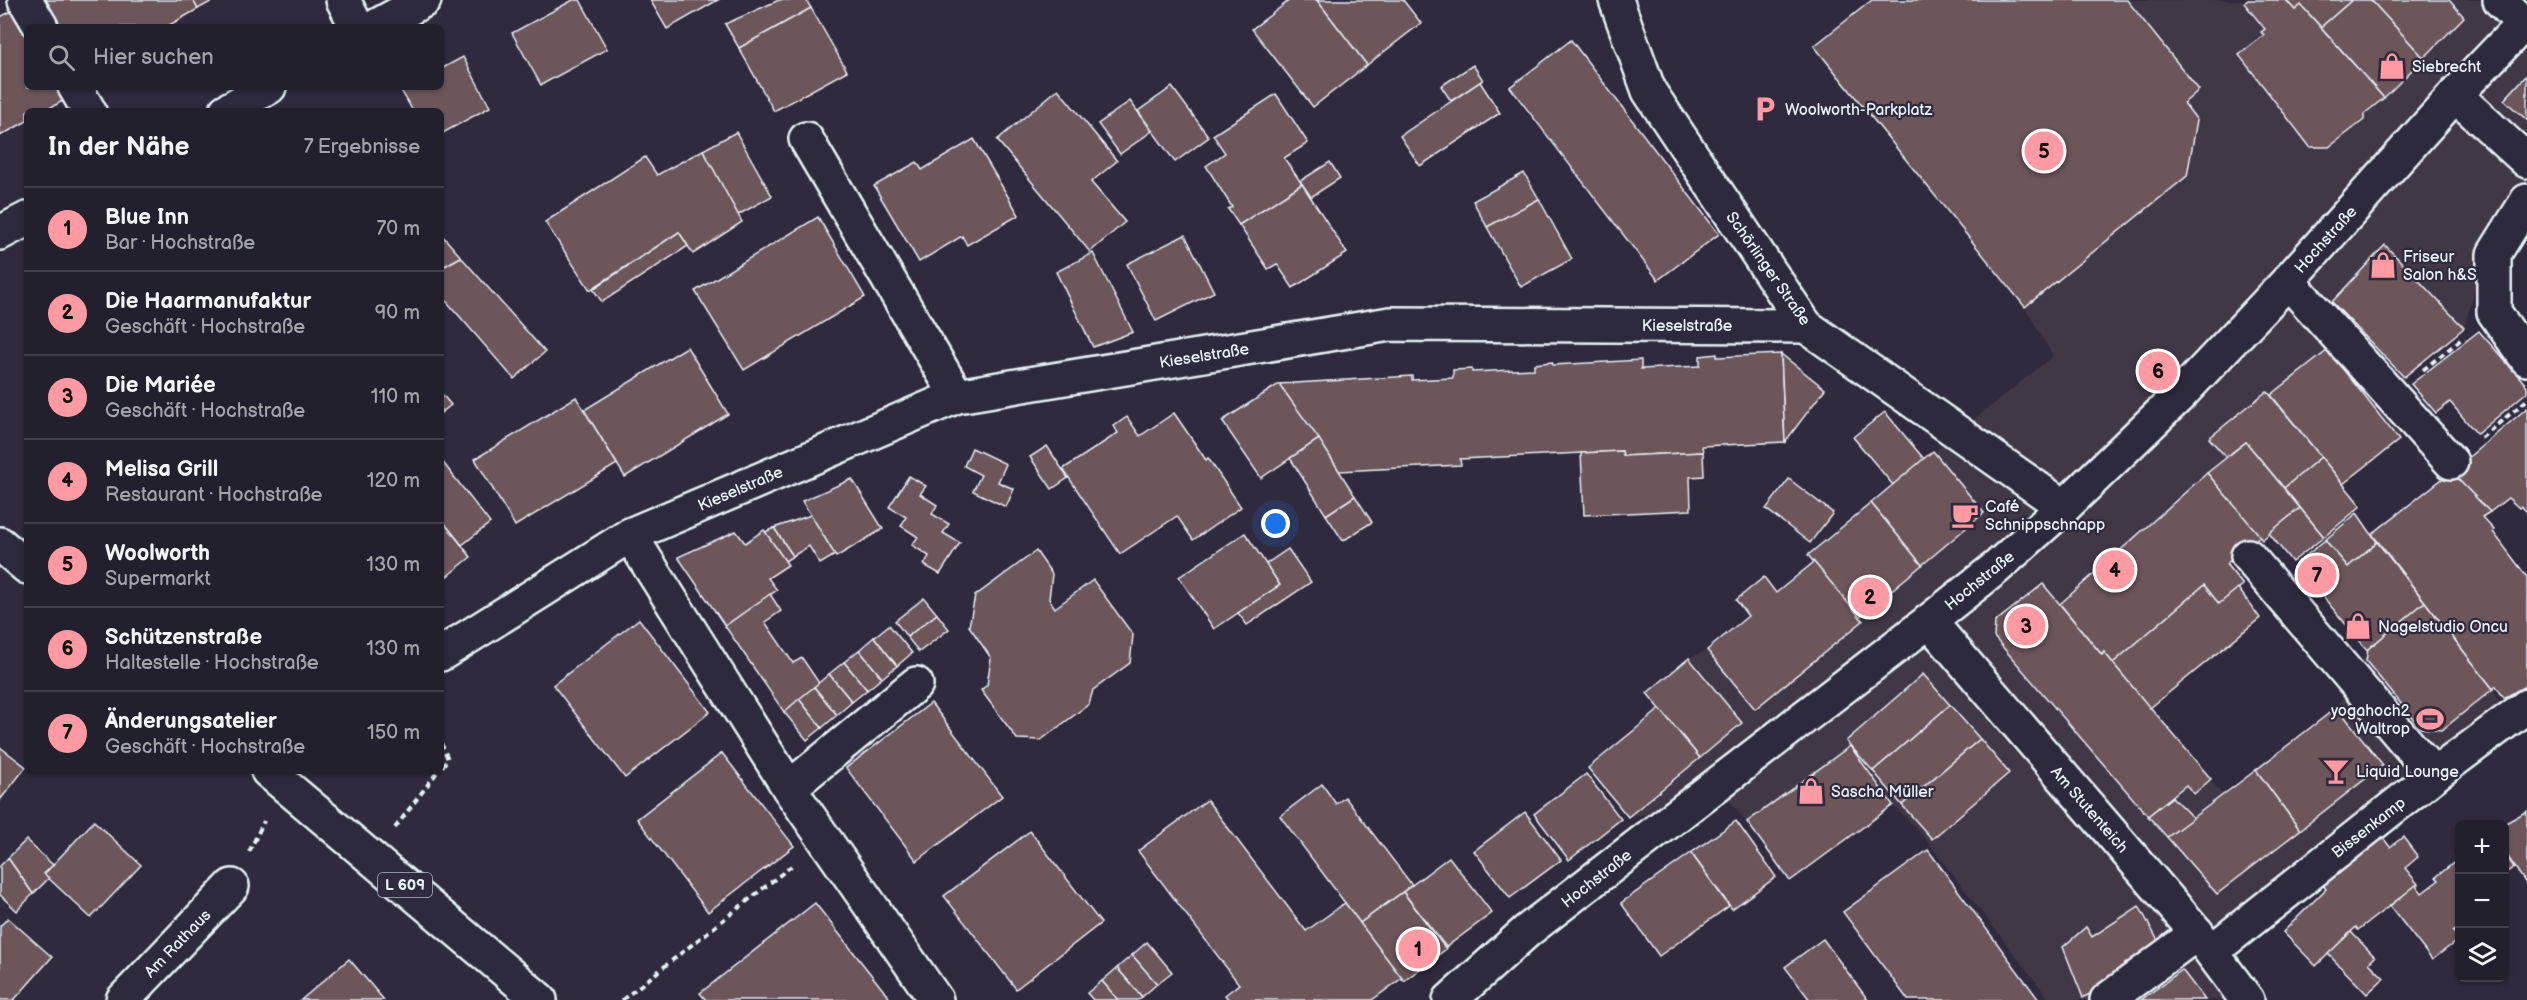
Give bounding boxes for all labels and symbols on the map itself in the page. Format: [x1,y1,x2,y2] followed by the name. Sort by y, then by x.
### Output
[2377,51,2407,81] shop icon: Siebrecht
[2412,58,2481,77] place label: Siebrecht
[1750,94,1780,124] parking icon: Woolworth-Parkplatz
[1785,101,1933,120] place label: Woolworth-Parkplatz
[2024,128,2064,174] pin: 5
[2291,202,2362,278] street label: Hochstraße
[1721,208,1814,330] street label: Schörlinger Straße
[2403,248,2477,285] place label: Friseur Salon h&S
[2368,250,2398,280] shop icon: Friseur Salon h&S
[1642,317,1733,336] street label: Kieselstraße
[1158,340,1251,373] street label: Kieselstraße
[2138,348,2178,394] pin: 6
[695,463,786,516] street label: Kieselstraße
[1985,498,2105,535] place label: Café Schnippschnapp
[1950,500,1980,530] cafe icon: Café Schnippschnapp
[1261,509,1290,538] your location
[1941,547,2019,615] street label: Hochstraße
[2096,548,2134,592] pin: 4
[2298,552,2336,598] pin: 7
[1850,574,1890,620] pin: 2
[2006,604,2046,648] pin: 3
[2343,611,2373,641] shop icon: Nagelstudio Oncu
[2378,618,2508,637] place label: Nagelstudio Oncu
[2330,702,2411,739] place label: yogahoch2 Waltrop
[2415,704,2445,734] sports icon: yogahoch2 Waltrop
[2321,756,2351,786] bar icon: Liquid Lounge
[2046,763,2132,857] street label: Am Stutenteich
[2356,763,2459,782] place label: Liquid Lounge
[1796,776,1826,806] shop icon: Sascha Müller
[1831,783,1934,802] place label: Sascha Müller
[2328,794,2410,863] street label: Bissenkamp
[1558,846,1636,912] street label: Hochstraße
[378,873,432,897] road number: L 609
[141,906,215,982] street label: Am Rathaus
[1398,926,1438,972] pin: 1

